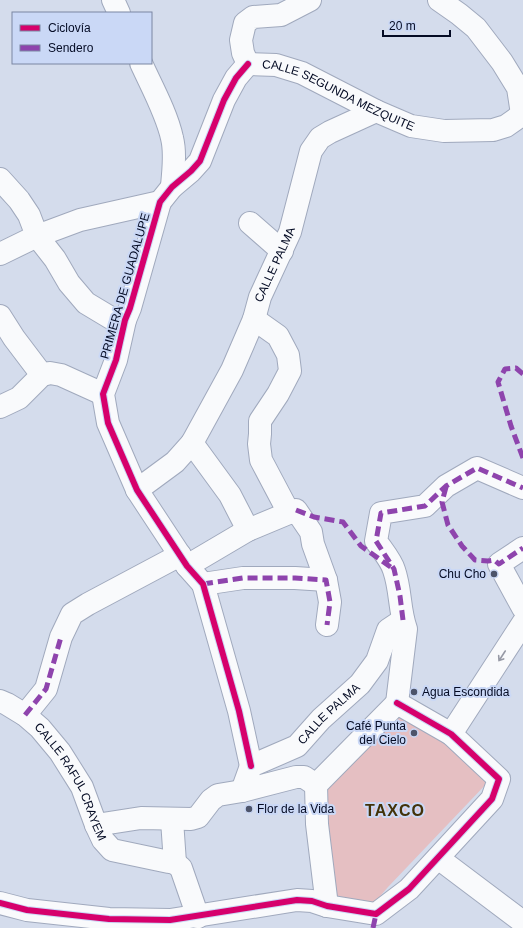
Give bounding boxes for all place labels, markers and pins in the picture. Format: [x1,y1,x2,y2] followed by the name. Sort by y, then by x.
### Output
[439,567,486,581] place label: Chu Cho
[489,569,499,579] marker: Chu Cho
[422,685,510,699] place label: Agua Escondida
[409,687,419,697] marker: Agua Escondida
[346,719,406,747] place label: Café Punta del Cielo
[409,728,419,738] marker: Café Punta del Cielo
[257,802,334,816] place label: Flor de la Vida
[244,804,254,814] marker: Flor de la Vida

